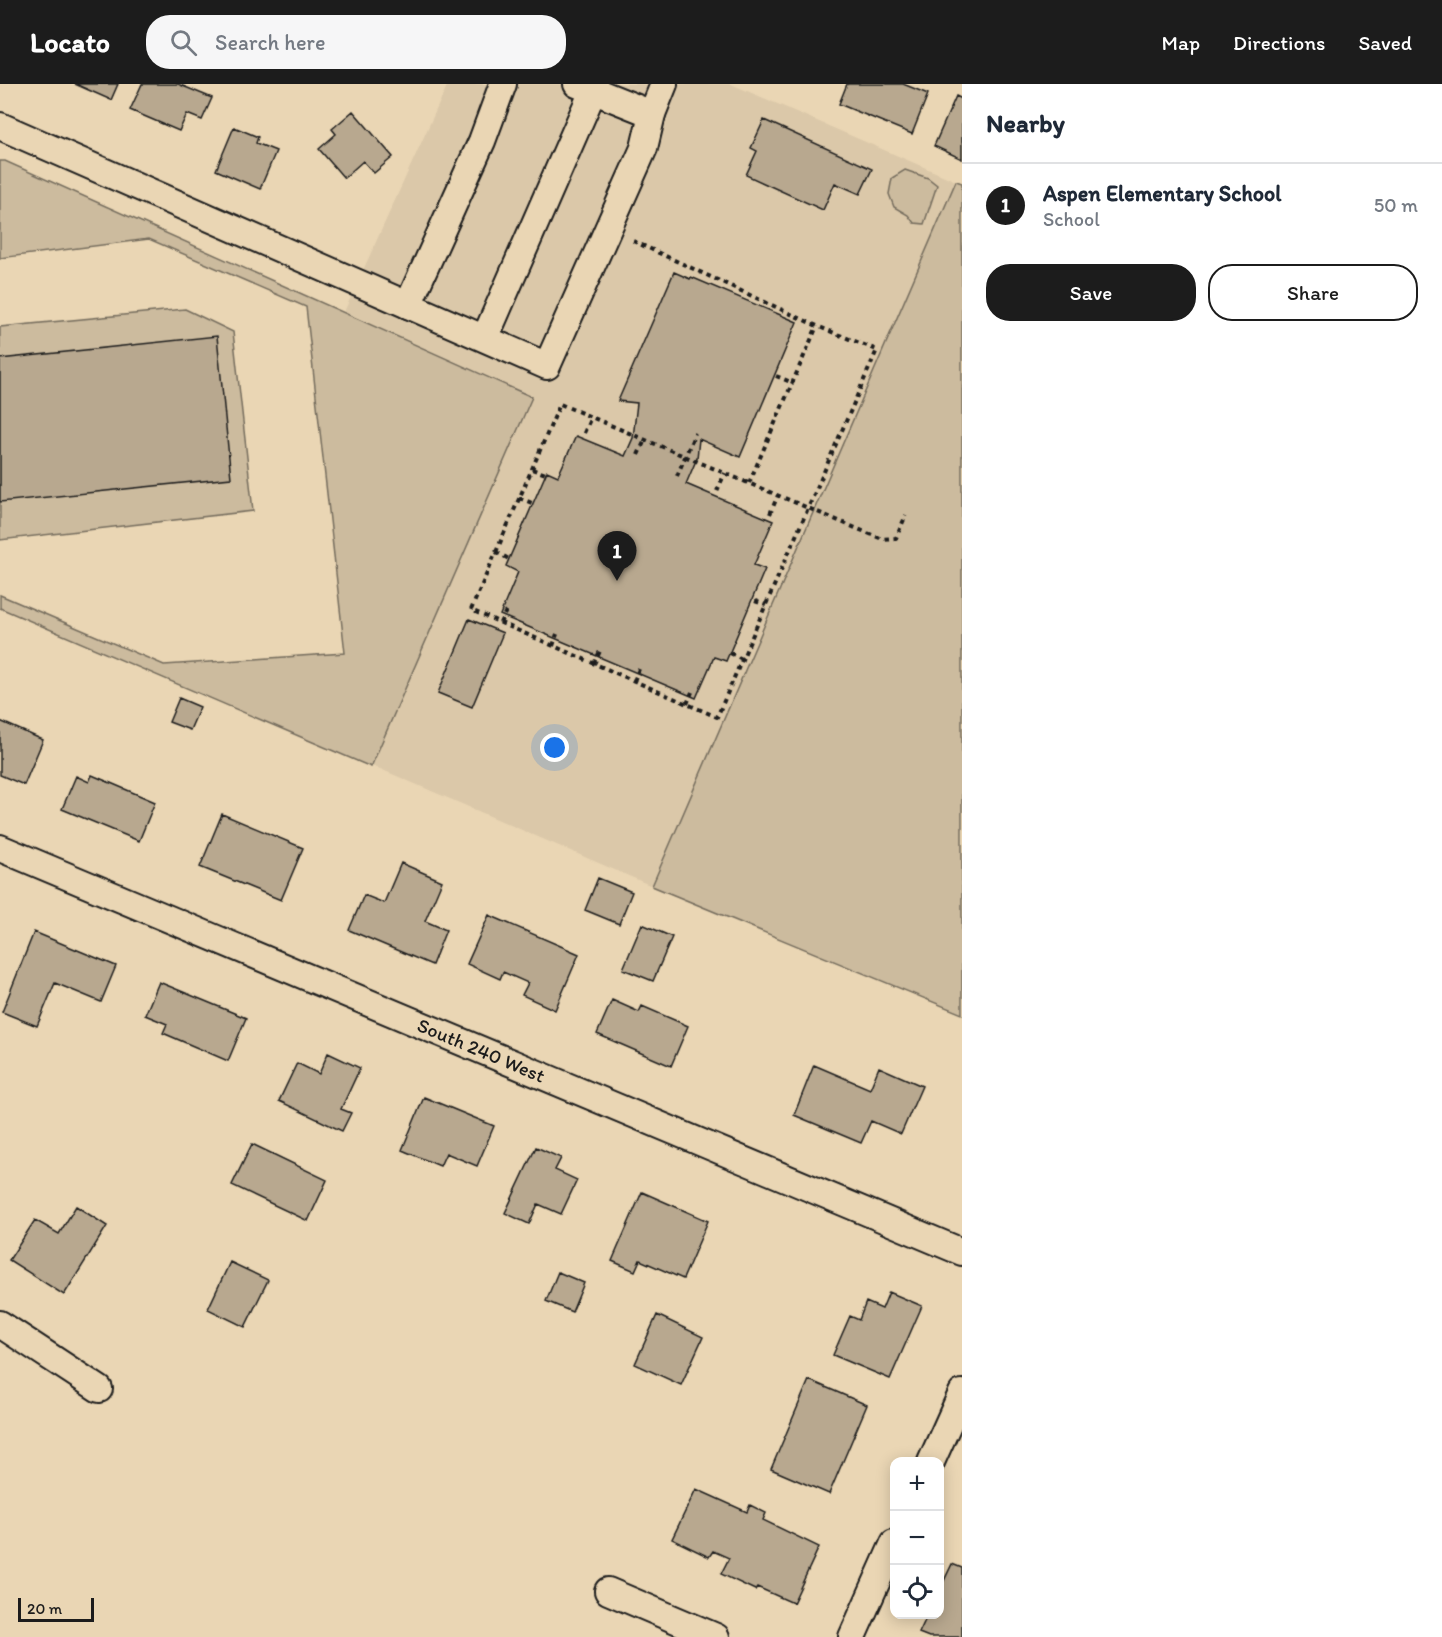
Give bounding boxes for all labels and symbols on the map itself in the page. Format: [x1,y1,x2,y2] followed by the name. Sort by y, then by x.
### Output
[598,532,636,581] pin: 1
[540,733,569,762] your location
[414,1013,549,1088] street label: South 240 West
[18,1595,94,1622] scale bar

